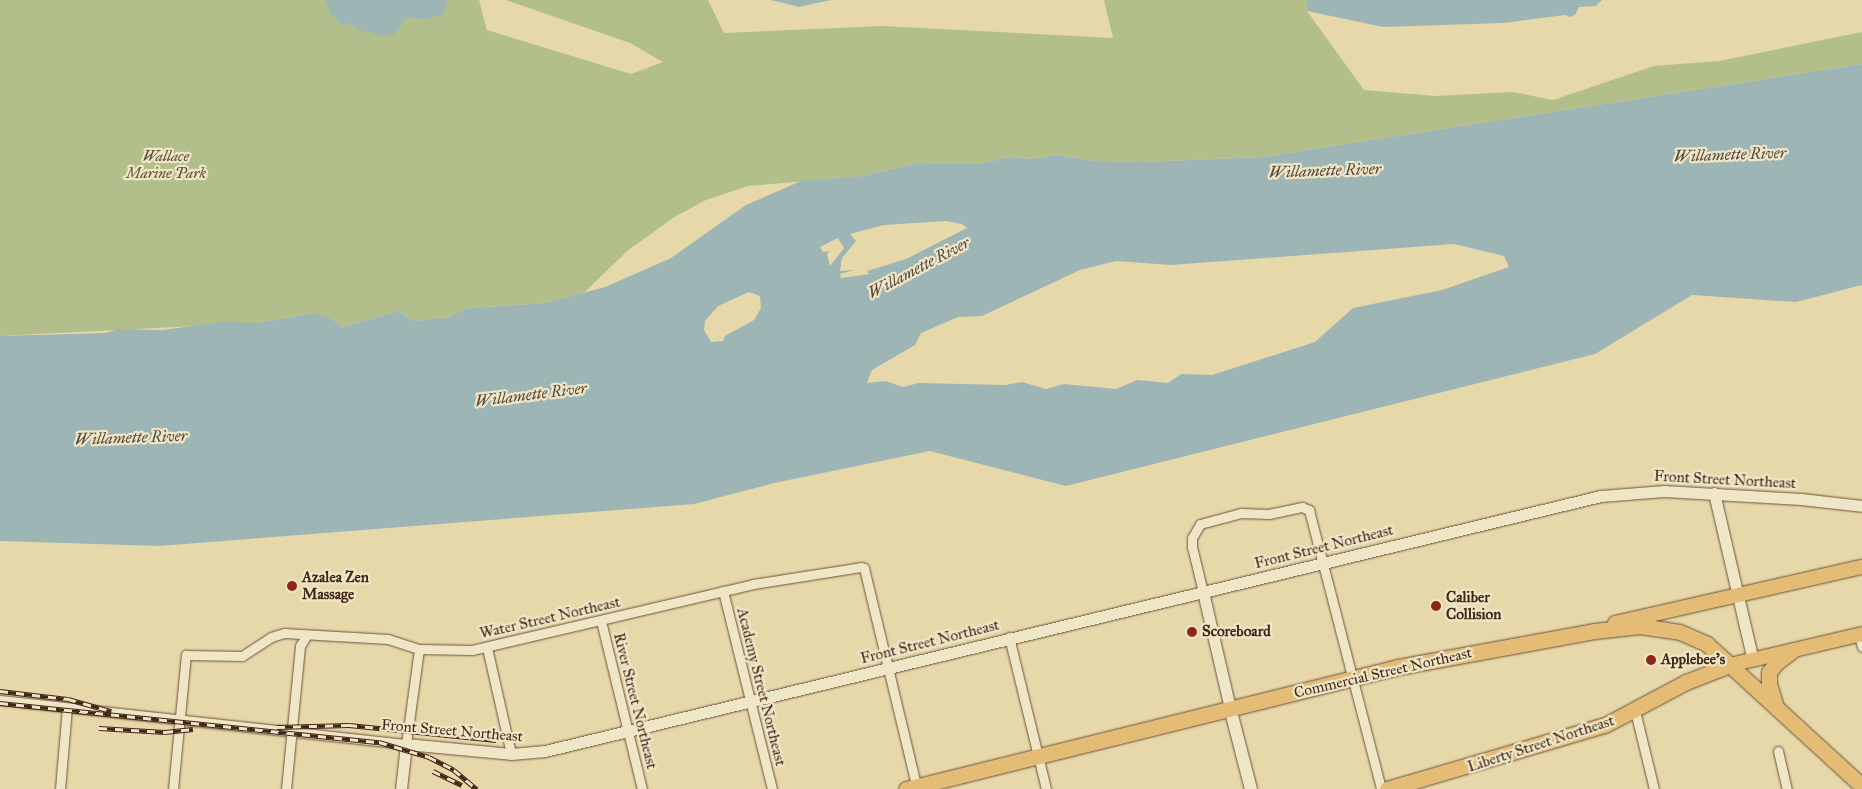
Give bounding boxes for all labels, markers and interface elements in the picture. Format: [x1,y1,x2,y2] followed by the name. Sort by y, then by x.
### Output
[1673,143,1787,167] water label: Willamette River
[126,147,206,182] park label: Wallace Marine Park
[1268,159,1382,183] water label: Willamette River
[865,233,973,303] water label: Willamette River
[474,379,588,411] water label: Willamette River
[74,426,188,450] water label: Willamette River
[1653,467,1797,493] street label: Front Street Northeast
[1253,521,1395,573] street label: Front Street Northeast
[302,568,369,603] place label: Azalea Zen Massage
[286,580,298,592] marker: Azalea Zen Massage
[1446,588,1501,623] place label: Caliber Collision
[478,593,622,643] street label: Water Street Northeast
[1430,600,1442,612] marker: Caliber Collision
[733,606,789,768] street label: Academy Street Northeast
[859,616,1001,668] street label: Front Street Northeast
[1202,623,1271,641] place label: Scoreboard
[1186,626,1198,638] marker: Scoreboard
[609,631,661,771] street label: River Street Northeast
[1292,644,1474,702] street label: Commercial Street Northeast
[1661,651,1725,669] place label: Applebee's
[1645,654,1657,666] marker: Applebee's
[1465,712,1617,776] street label: Liberty Street Northeast
[380,716,524,746] street label: Front Street Northeast

